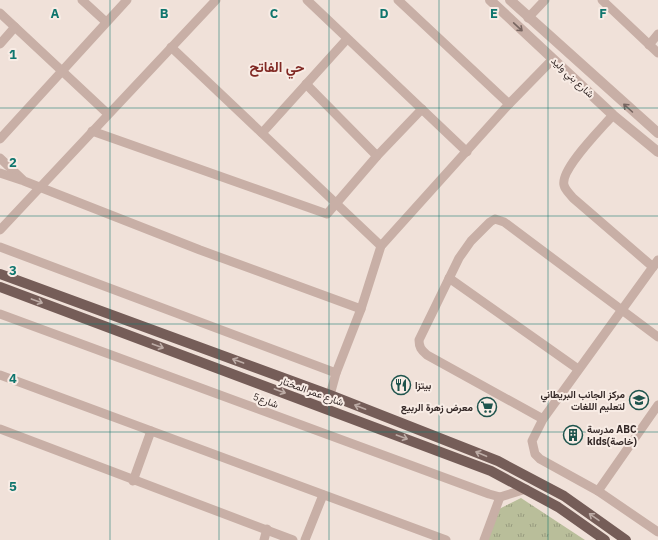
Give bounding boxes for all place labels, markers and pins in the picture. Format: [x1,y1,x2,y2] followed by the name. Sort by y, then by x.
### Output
[390,374,412,396] restaurant icon: بيتزا
[415,379,431,392] place label: بيتزا
[541,388,626,413] place label: مركز الجانب البريطاني لتعليم اللغات
[628,389,650,411] school or university icon: مركز الجانب البريطاني لتعليم اللغات
[476,396,498,418] supermarket icon: معرض زهرة الربيع
[401,401,474,415] place label: معرض زهرة الربيع
[587,423,637,448] place label: مدرسة ABC kids(خاصة)
[562,424,584,446] building icon: مدرسة ABC kids(خاصة)

